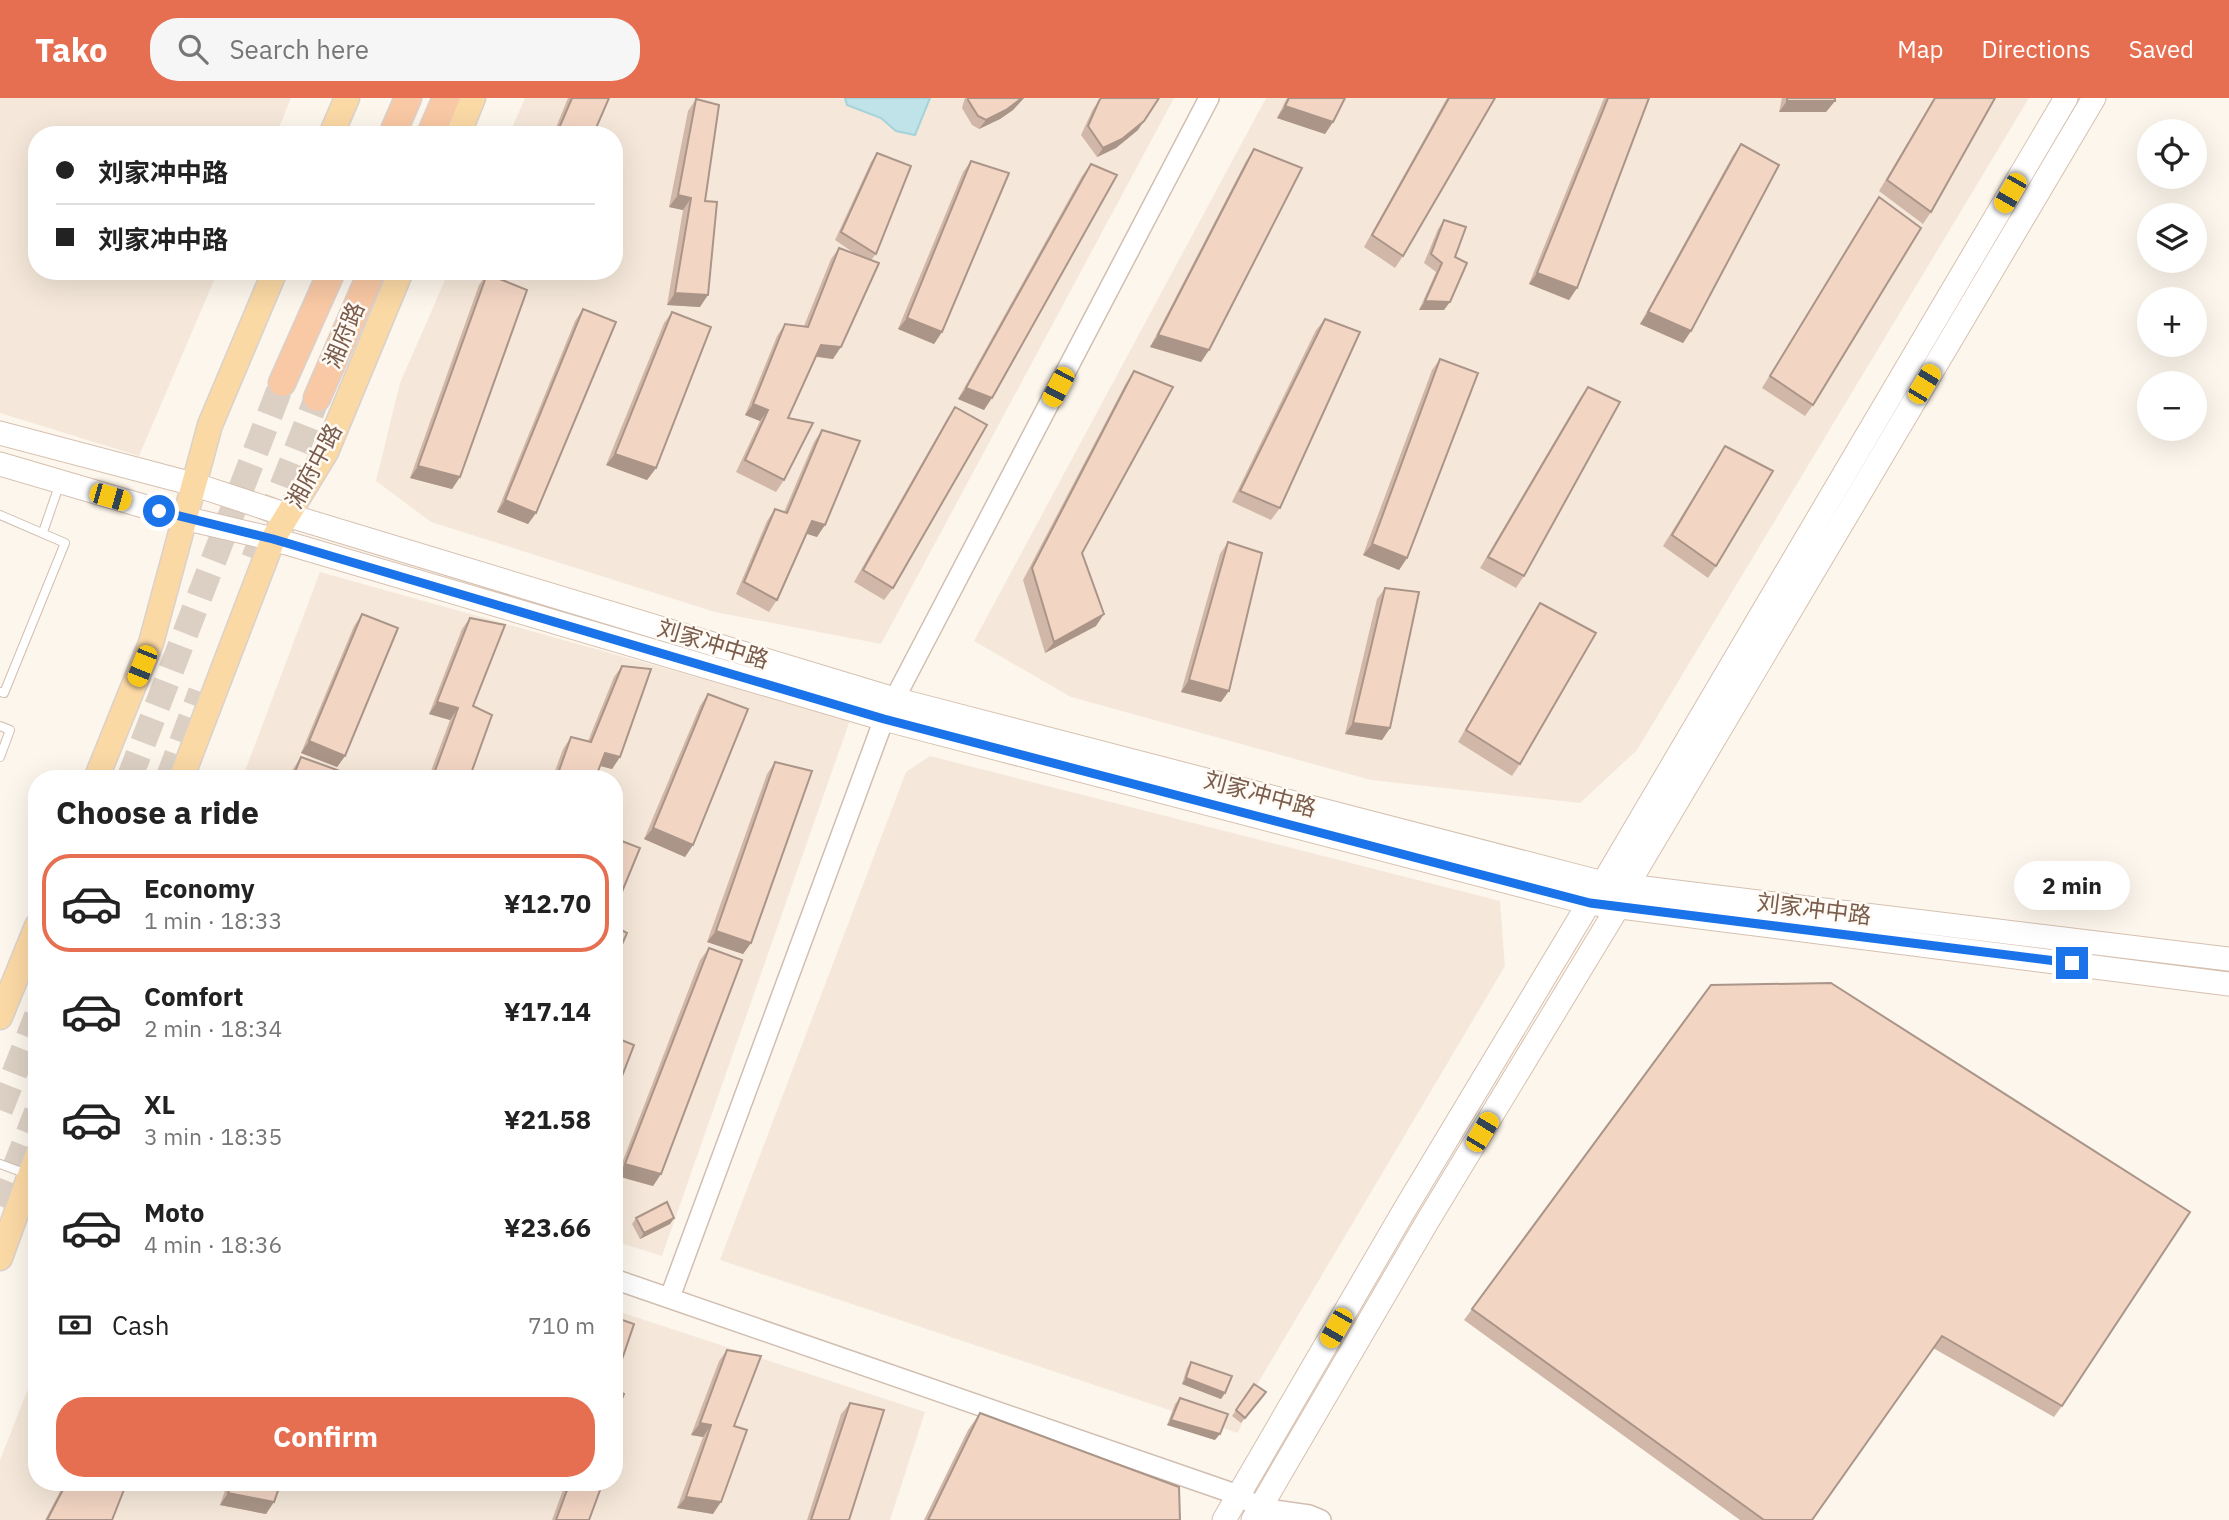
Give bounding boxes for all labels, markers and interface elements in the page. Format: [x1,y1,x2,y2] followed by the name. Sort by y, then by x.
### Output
[150,18,640,81] search box
[35,28,108,71] text: Tako
[174,30,212,68] icon: search
[230,32,369,66] text: Search here
[1897,33,1943,65] text: Map
[1981,33,2091,65] text: Directions
[2129,33,2194,65] text: Saved
[2137,119,2207,441] map controls
[2137,119,2207,189] button: locate
[98,155,228,189] text: 刘家冲中路
[1991,170,2030,216] car
[2137,203,2207,273] button: layers
[98,222,228,256] text: 刘家冲中路
[2137,287,2207,357] button: +
[316,297,370,372] street label: 湘府路
[1905,361,1944,407] car
[1039,364,1078,410] car
[2137,371,2207,441] button: −
[278,418,348,513] street label: 湘府中路
[87,481,134,513] car
[143,495,175,527] route start
[654,612,773,674] street label: 刘家冲中路
[125,643,160,689] car
[1201,764,1320,822] street label: 刘家冲中路
[56,791,259,833] text: Choose a ride
[2014,862,2130,910] callout: 2 min
[2042,870,2102,900] text: 2 min
[144,871,255,905] text: Economy
[60,872,123,935] icon: car
[504,886,591,920] text: ¥12.70
[1755,886,1873,930] street label: 刘家冲中路
[144,905,282,935] text: 1 min · 18:33
[2056,947,2088,979] route end
[144,979,243,1013] text: Comfort
[60,980,123,1043] icon: car
[504,994,591,1028] text: ¥17.14
[144,1013,282,1043] text: 2 min · 18:34
[144,1087,175,1121] text: XL
[60,1088,123,1151] icon: car
[504,1102,591,1136] text: ¥21.58
[1463,1109,1502,1155] car
[144,1121,282,1151] text: 3 min · 18:35
[144,1195,204,1229] text: Moto
[60,1196,123,1259] icon: car
[504,1210,591,1244] text: ¥23.66
[144,1229,282,1259] text: 4 min · 18:36
[1317,1305,1356,1351] car
[56,1306,94,1344] icon: cash
[112,1308,169,1342] text: Cash
[528,1310,595,1340] text: 710 m
[56,1397,595,1477] button: Confirm

